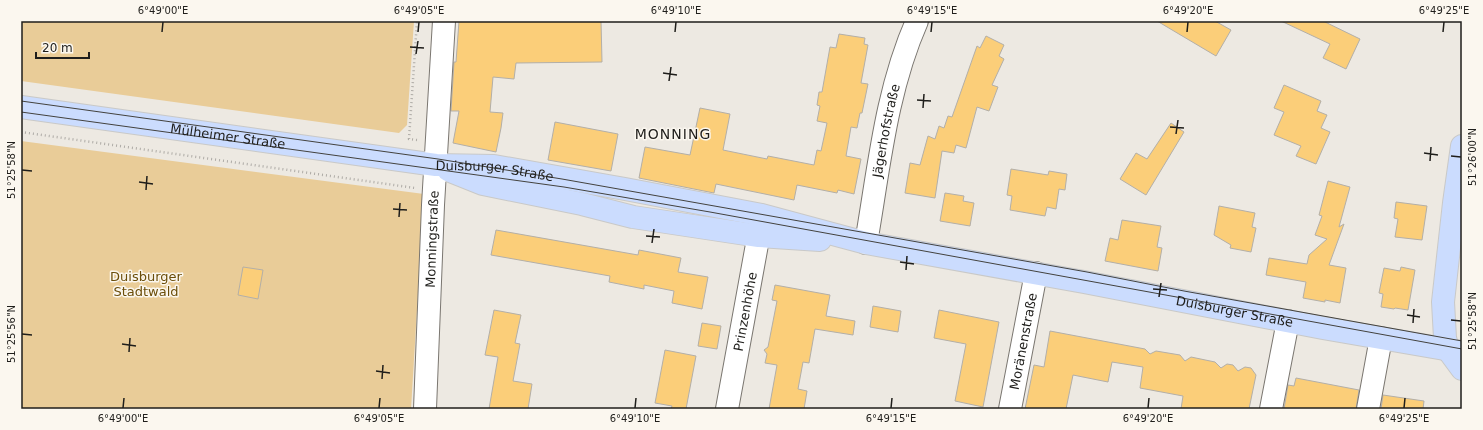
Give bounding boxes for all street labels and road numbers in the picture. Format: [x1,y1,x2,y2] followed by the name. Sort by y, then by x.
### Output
[869,82,903,180] street label: Jägerhofstraße
[169,121,286,152] street label: Mülheimer Straße
[435,158,555,184] street label: Duisburger Straße
[423,190,442,288] street label: Monningstraße
[731,271,760,353] street label: Prinzenhöhe
[1007,292,1040,391] street label: Moränenstraße
[1175,293,1294,330] street label: Duisburger Straße

